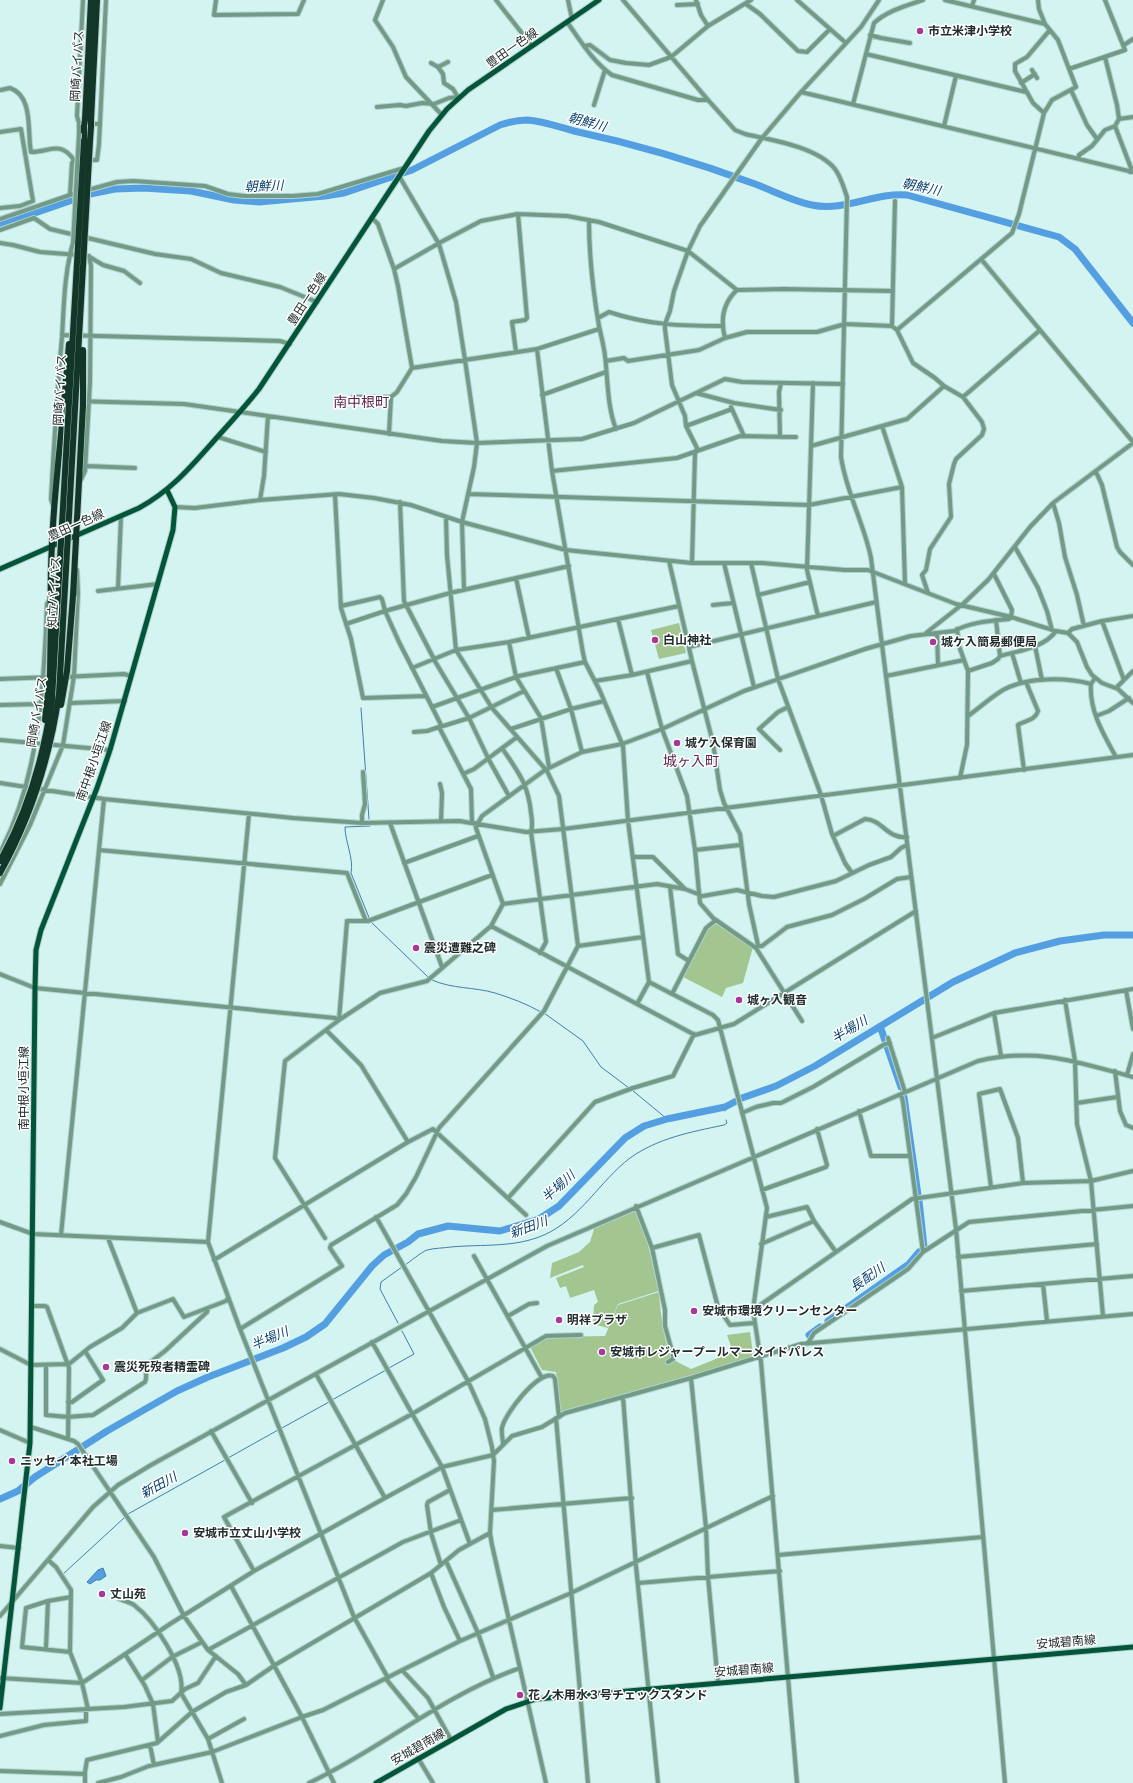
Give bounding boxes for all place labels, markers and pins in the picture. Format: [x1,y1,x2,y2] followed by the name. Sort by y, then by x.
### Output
[928,24,1012,37] place label: 市立米津小学校
[915,26,925,36] marker: 市立米津小学校
[663,633,711,646] place label: 白山神社
[650,635,660,645] marker: 白山神社
[941,635,1037,648] place label: 城ケ入簡易郵便局
[928,637,938,647] marker: 城ケ入簡易郵便局
[685,736,757,749] place label: 城ケ入保育園
[672,738,682,748] marker: 城ケ入保育園
[424,941,496,954] place label: 震災遭難之碑
[411,943,421,953] marker: 震災遭難之碑
[747,993,807,1006] place label: 城ヶ入観音
[734,995,744,1005] marker: 城ヶ入観音
[702,1304,857,1317] place label: 安城市環境クリーンセンター
[689,1306,699,1316] marker: 安城市環境クリーンセンター
[567,1313,627,1326] place label: 明祥プラザ
[554,1315,564,1325] marker: 明祥プラザ
[610,1345,824,1358] place label: 安城市レジャープールマーメイドパレス
[597,1347,607,1357] marker: 安城市レジャープールマーメイドパレス
[114,1360,210,1373] place label: 震災死歿者精霊碑
[101,1362,111,1372] marker: 震災死歿者精霊碑
[20,1454,118,1467] place label: ニッセイ 本社工場
[7,1456,17,1466] marker: ニッセイ 本社工場
[193,1526,301,1539] place label: 安城市立丈山小学校
[180,1528,190,1538] marker: 安城市立丈山小学校
[110,1588,146,1600] place label: 丈山苑
[97,1589,107,1599] marker: 丈山苑
[528,1688,708,1701] place label: 花ノ木用水３号チェックスタンド
[515,1690,525,1700] marker: 花ノ木用水３号チェックスタンド

